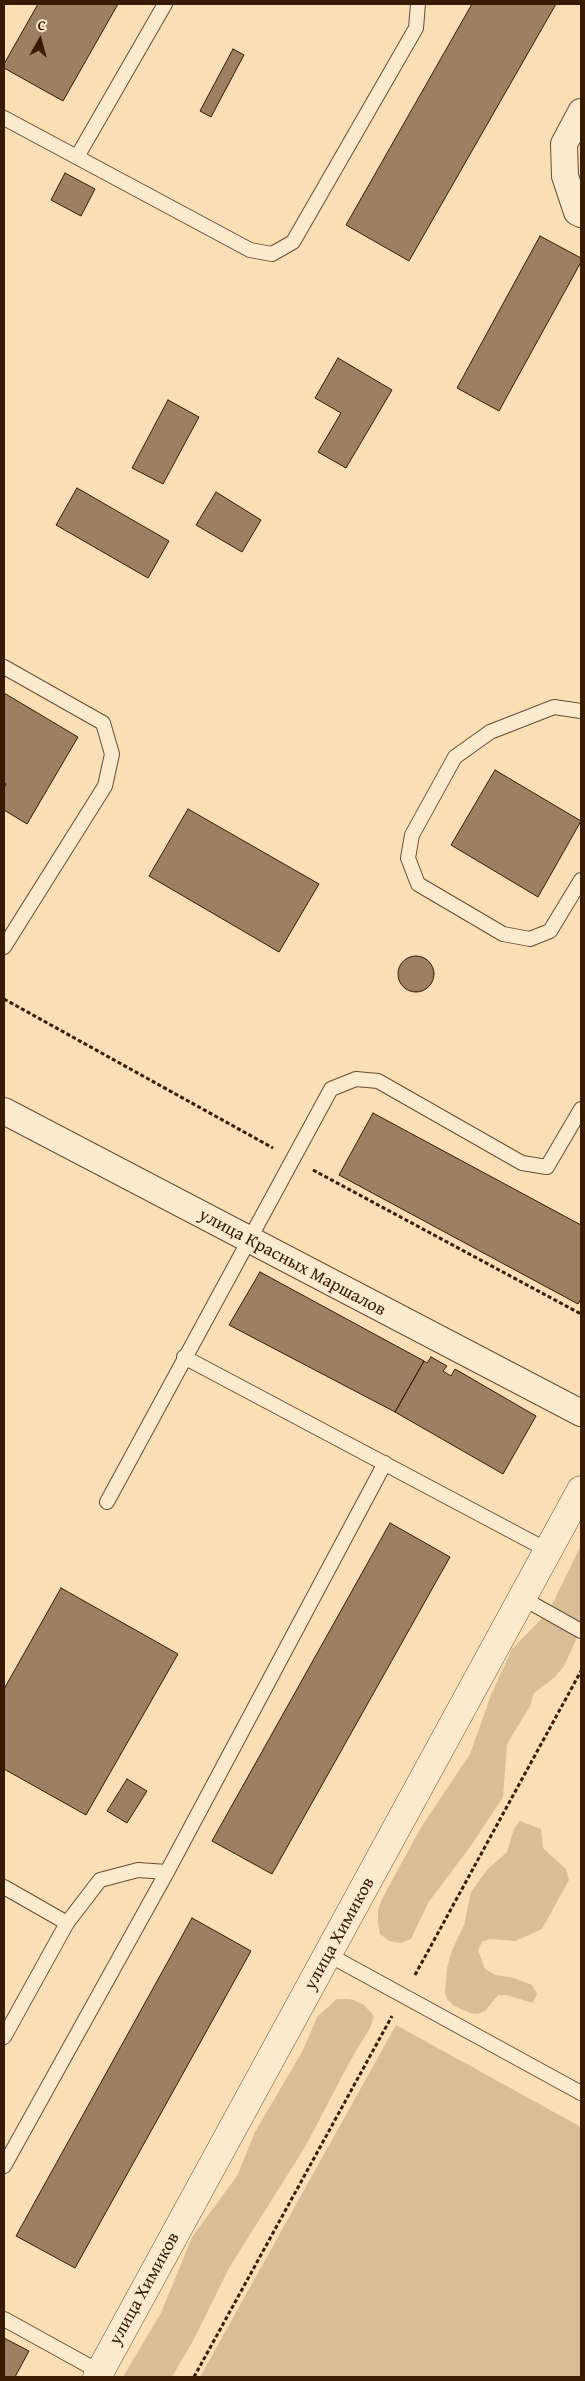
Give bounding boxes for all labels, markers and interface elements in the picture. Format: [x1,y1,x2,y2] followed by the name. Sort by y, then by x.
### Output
[15,15,65,65] north arrow
[37,15,47,36] text: С
[195,1205,389,1321] street label: улица Красных Маршалов
[300,1874,380,1994] street label: улица Химиков
[105,2229,185,2349] street label: улица Химиков

